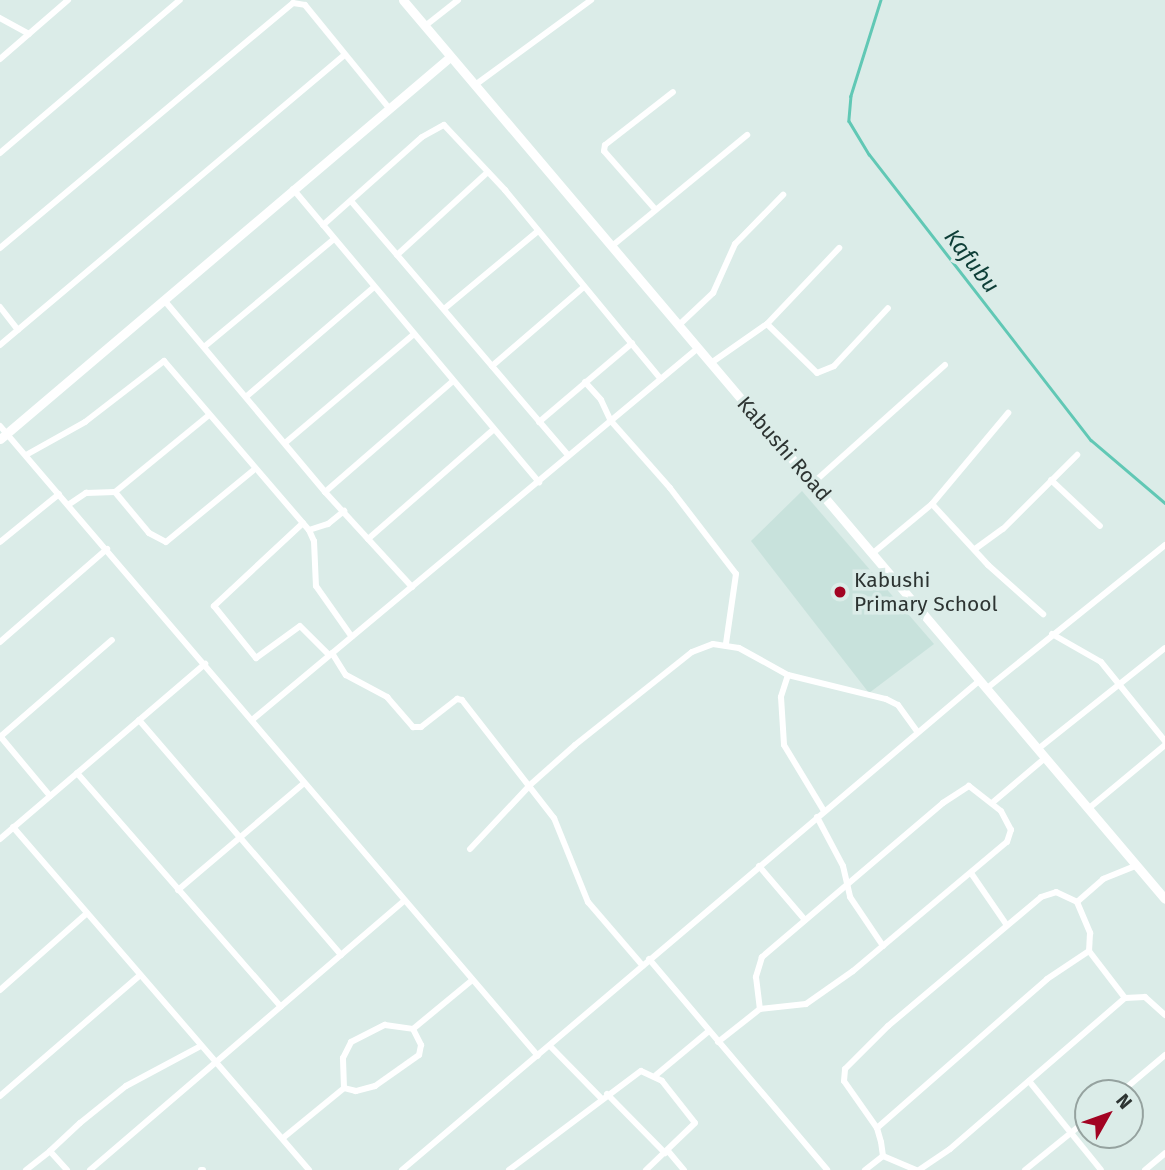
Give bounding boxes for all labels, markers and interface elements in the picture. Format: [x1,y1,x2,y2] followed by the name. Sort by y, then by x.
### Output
[938,224,1006,298] water label: Kafubu
[732,392,836,506] street label: Kabushi Road
[854,567,998,617] place label: Kabushi Primary School
[832,584,848,600] marker: Kabushi Primary School
[1074,1079,1144,1149] north arrow
[1111,1089,1137,1114] text: N

